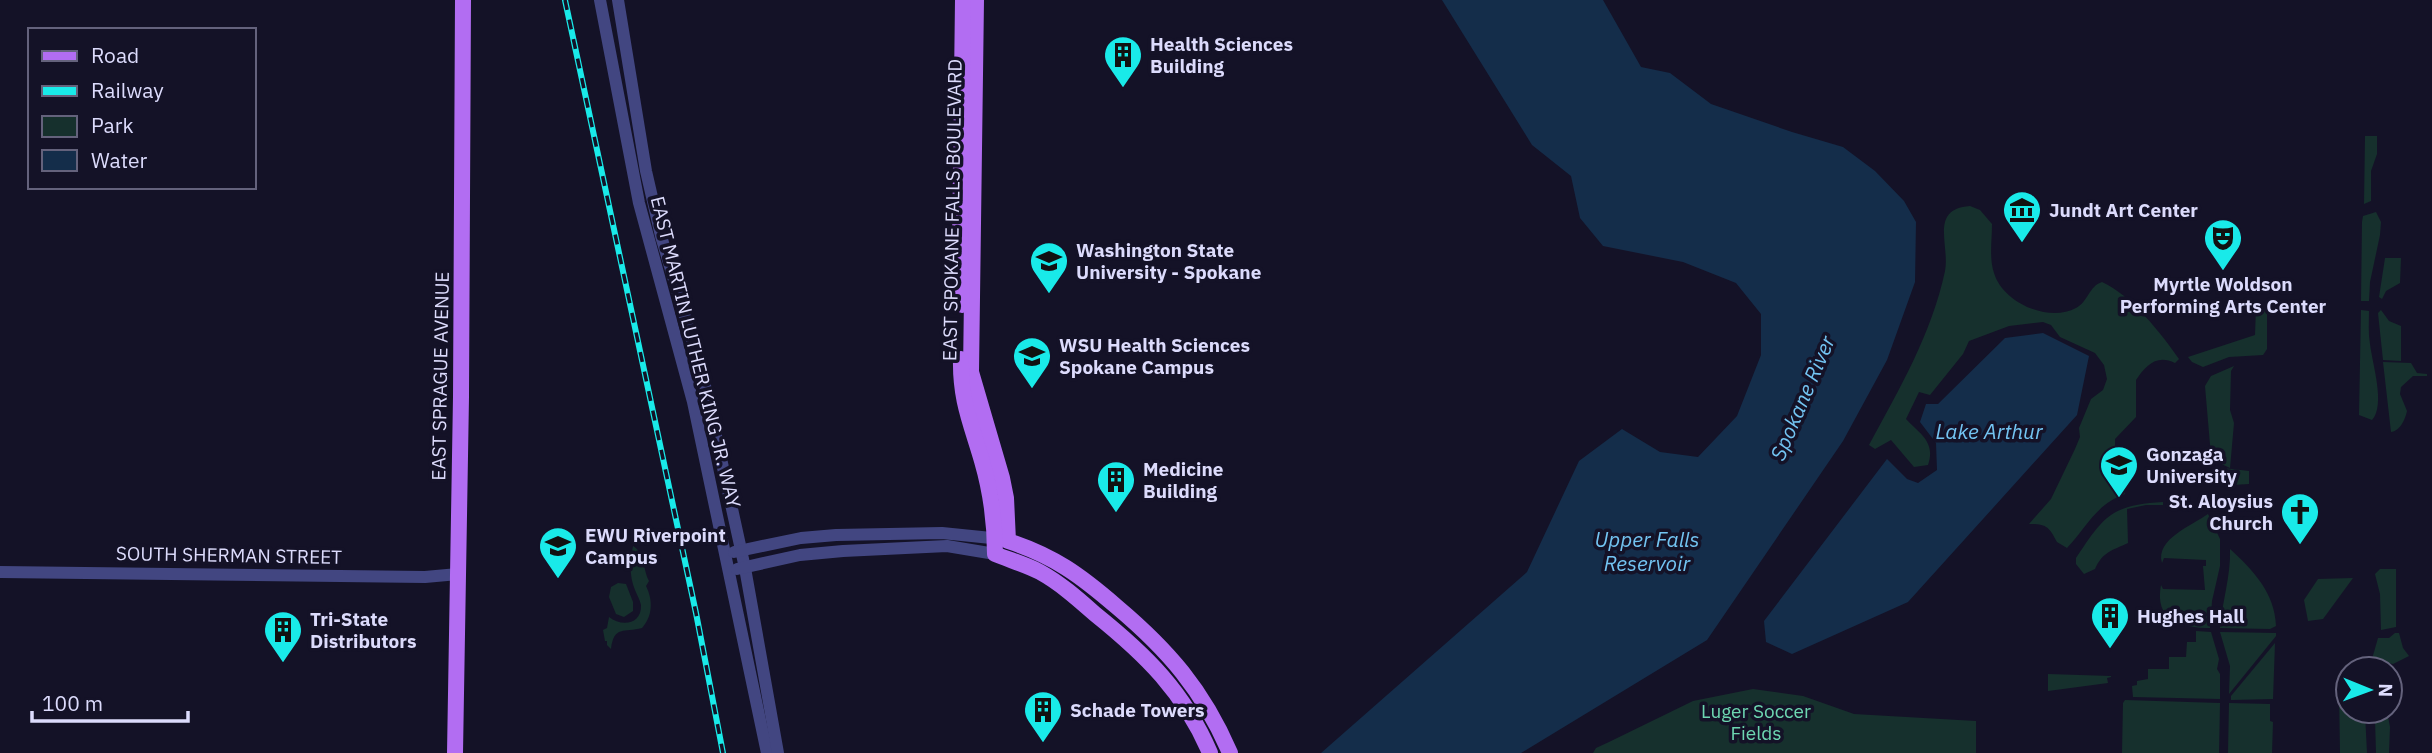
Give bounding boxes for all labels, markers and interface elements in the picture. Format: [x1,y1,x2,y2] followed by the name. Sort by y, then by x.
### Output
[28,28,256,189] legend
[1150,32,1293,78] place label: Health Sciences Building
[1102,34,1144,89] building icon: Health Sciences Building
[91,41,139,69] text: Road
[937,59,967,361] street label: EAST SPOKANE FALLS BOULEVARD
[91,76,164,104] text: Railway
[91,111,134,139] text: Park
[91,146,148,174] text: Water
[2001,189,2043,244] museum icon: Jundt Art Center
[646,194,747,511] street label: EAST MARTIN LUTHER KING JR. WAY
[2049,198,2198,222] place label: Jundt Art Center
[2202,217,2244,272] theatre icon: Myrtle Woldson Performing Arts Center
[1076,238,1261,284] place label: Washington State University - Spokane
[1028,240,1070,295] school or university icon: Washington State University - Spokane
[426,271,454,481] street label: EAST SPRAGUE AVENUE
[2120,272,2327,318] place label: Myrtle Woldson Performing Arts Center
[1763,330,1841,465] water label: Spokane River
[1059,333,1250,379] place label: WSU Health Sciences Spokane Campus
[1011,335,1053,390] school or university icon: WSU Health Sciences Spokane Campus
[1935,417,2044,445] water label: Lake Arthur
[2146,442,2238,488] place label: Gonzaga University
[2098,444,2140,499] school or university icon: Gonzaga University
[1143,457,1223,503] place label: Medicine Building
[1095,459,1137,514] building icon: Medicine Building
[2168,489,2273,535] place label: St. Aloysius Church
[2279,491,2321,546] church icon: St. Aloysius Church
[585,523,726,569] place label: EWU Riverpoint Campus
[537,525,579,580] school or university icon: EWU Riverpoint Campus
[1595,525,1700,577] water label: Upper Falls Reservoir
[116,541,342,569] street label: SOUTH SHERMAN STREET
[2089,595,2131,650] building icon: Hughes Hall
[2137,604,2245,628] place label: Hughes Hall
[310,607,417,653] place label: Tri-State Distributors
[262,609,304,664] building icon: Tri-State Distributors
[2334,655,2404,725] north arrow
[32,680,187,724] scale bar
[2374,683,2398,697] text: N
[42,689,103,717] text: 100 m
[1022,689,1064,744] building icon: Schade Towers
[1070,698,1205,722] place label: Schade Towers
[1701,699,1811,745] park label: Luger Soccer Fields

